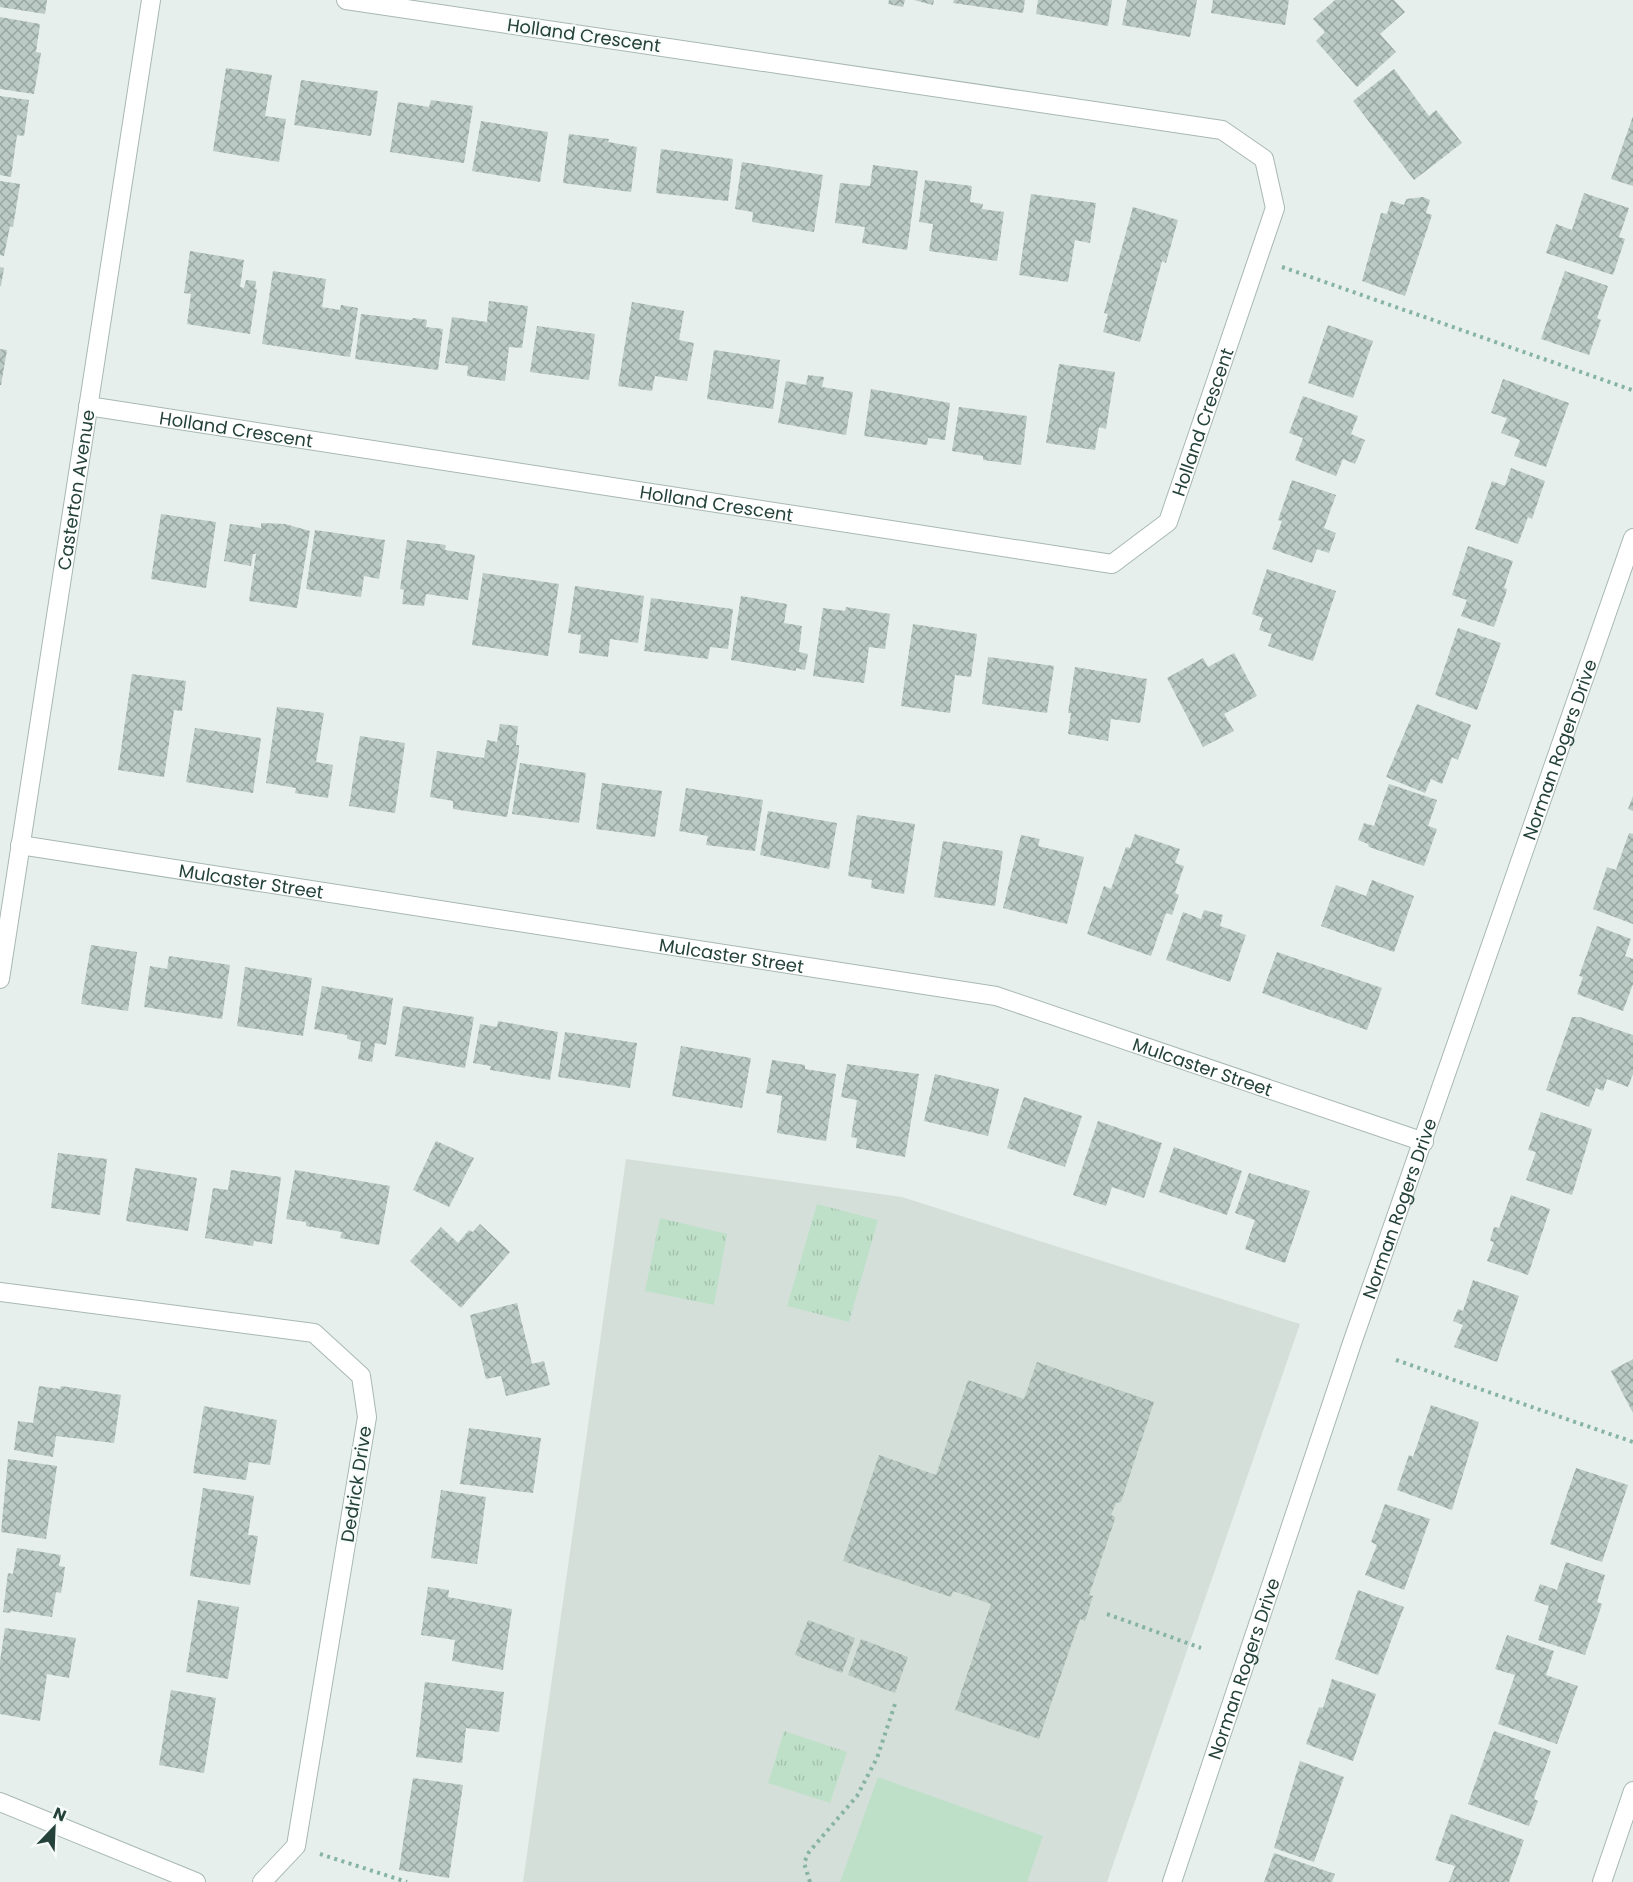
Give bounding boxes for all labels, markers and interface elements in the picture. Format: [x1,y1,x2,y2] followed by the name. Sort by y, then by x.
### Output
[506,12,662,58] street label: Holland Crescent
[1165,344,1239,499] street label: Holland Crescent
[158,405,315,453] street label: Holland Crescent
[51,408,100,572] street label: Casterton Avenue
[638,479,795,527] street label: Holland Crescent
[1516,656,1602,843] street label: Norman Rogers Drive
[177,857,325,904] street label: Mulcaster Street
[657,932,806,979] street label: Mulcaster Street
[1130,1031,1276,1102] street label: Mulcaster Street
[1356,1114,1442,1302] street label: Norman Rogers Drive
[334,1424,378,1544] street label: Dedrick Drive
[1201,1575,1285,1763] street label: Norman Rogers Drive
[24,1798,84,1858] north arrow
[50,1802,70,1828] text: N

